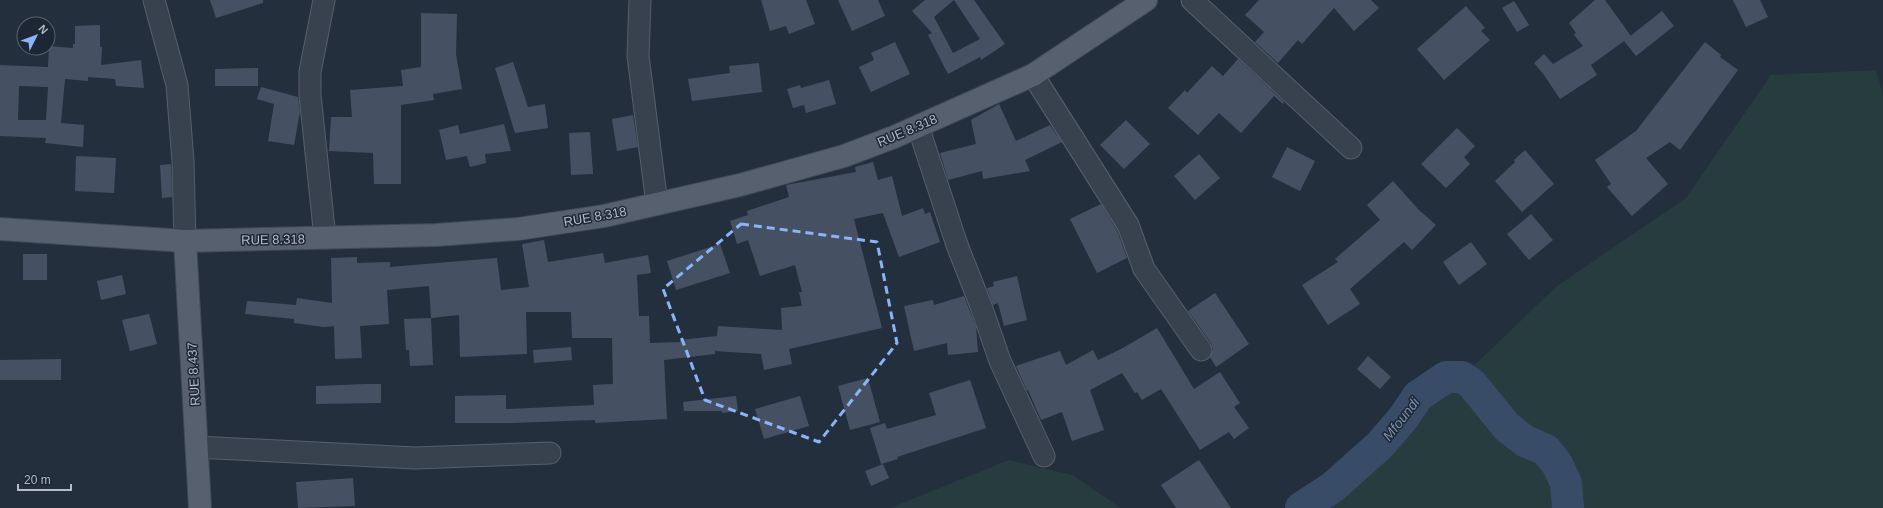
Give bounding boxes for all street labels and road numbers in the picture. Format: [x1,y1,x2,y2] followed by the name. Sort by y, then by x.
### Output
[875,111,939,150] street label: RUE 8.318
[562,204,628,229] street label: RUE 8.318
[241,231,305,248] street label: RUE 8.318
[184,342,203,406] street label: RUE 8.437

